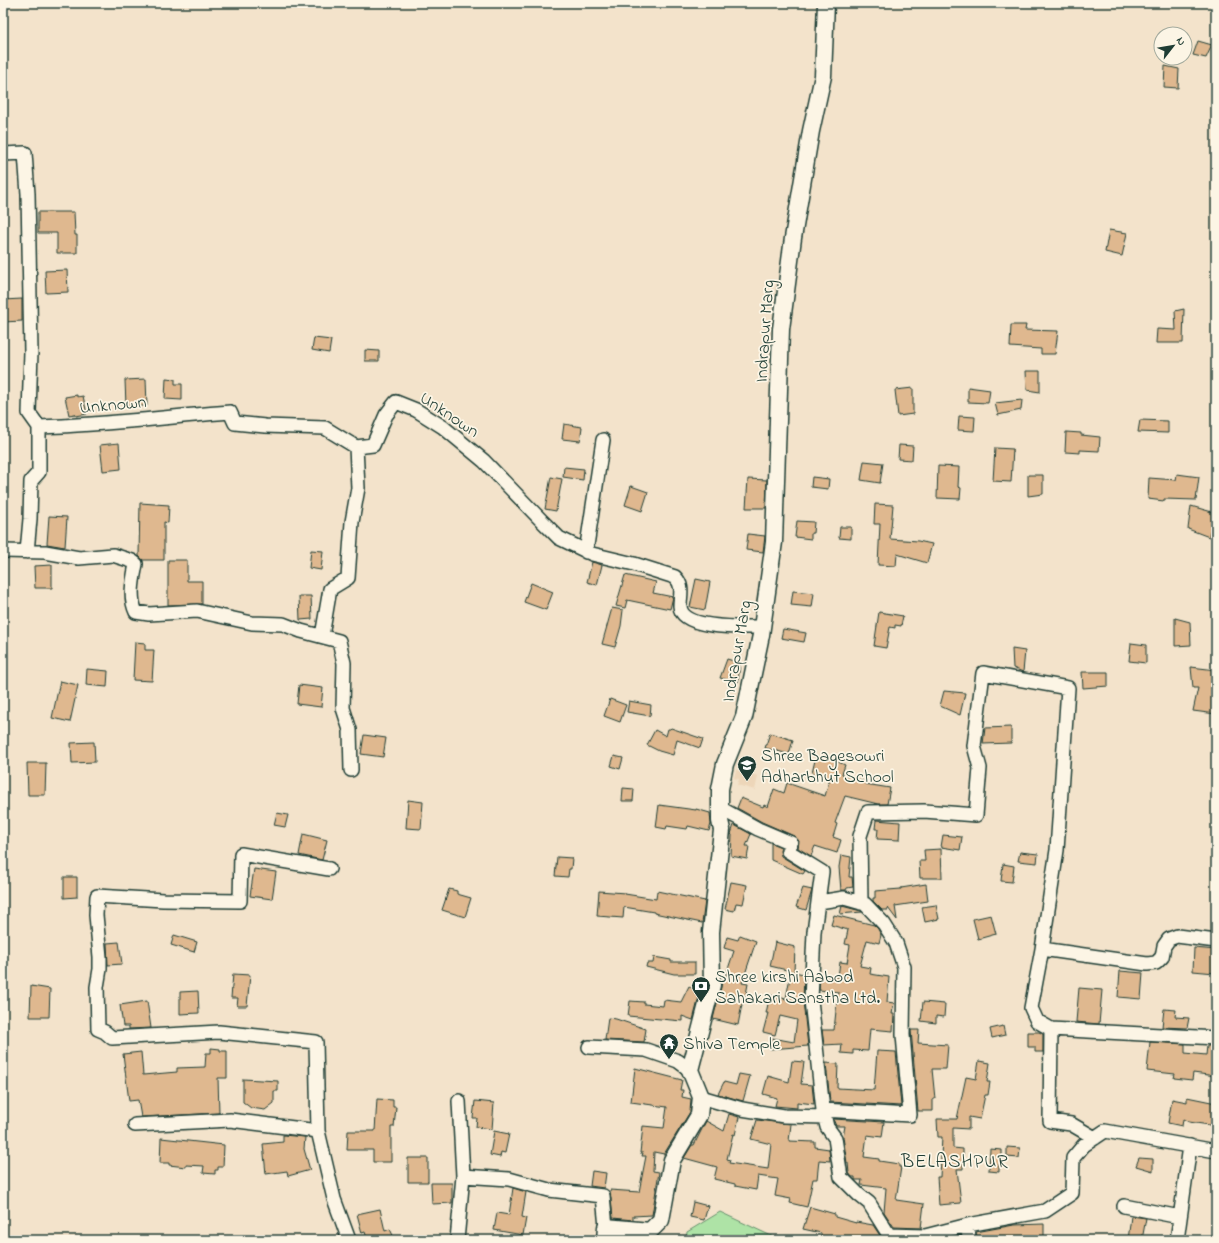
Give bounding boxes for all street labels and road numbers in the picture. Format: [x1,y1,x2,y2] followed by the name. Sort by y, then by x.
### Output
[749,279,784,383] street label: Indrapur Marg
[414,386,484,445] street label: Unknown
[79,390,148,422] street label: Unknown
[716,598,761,704] street label: Indrapur Marg

